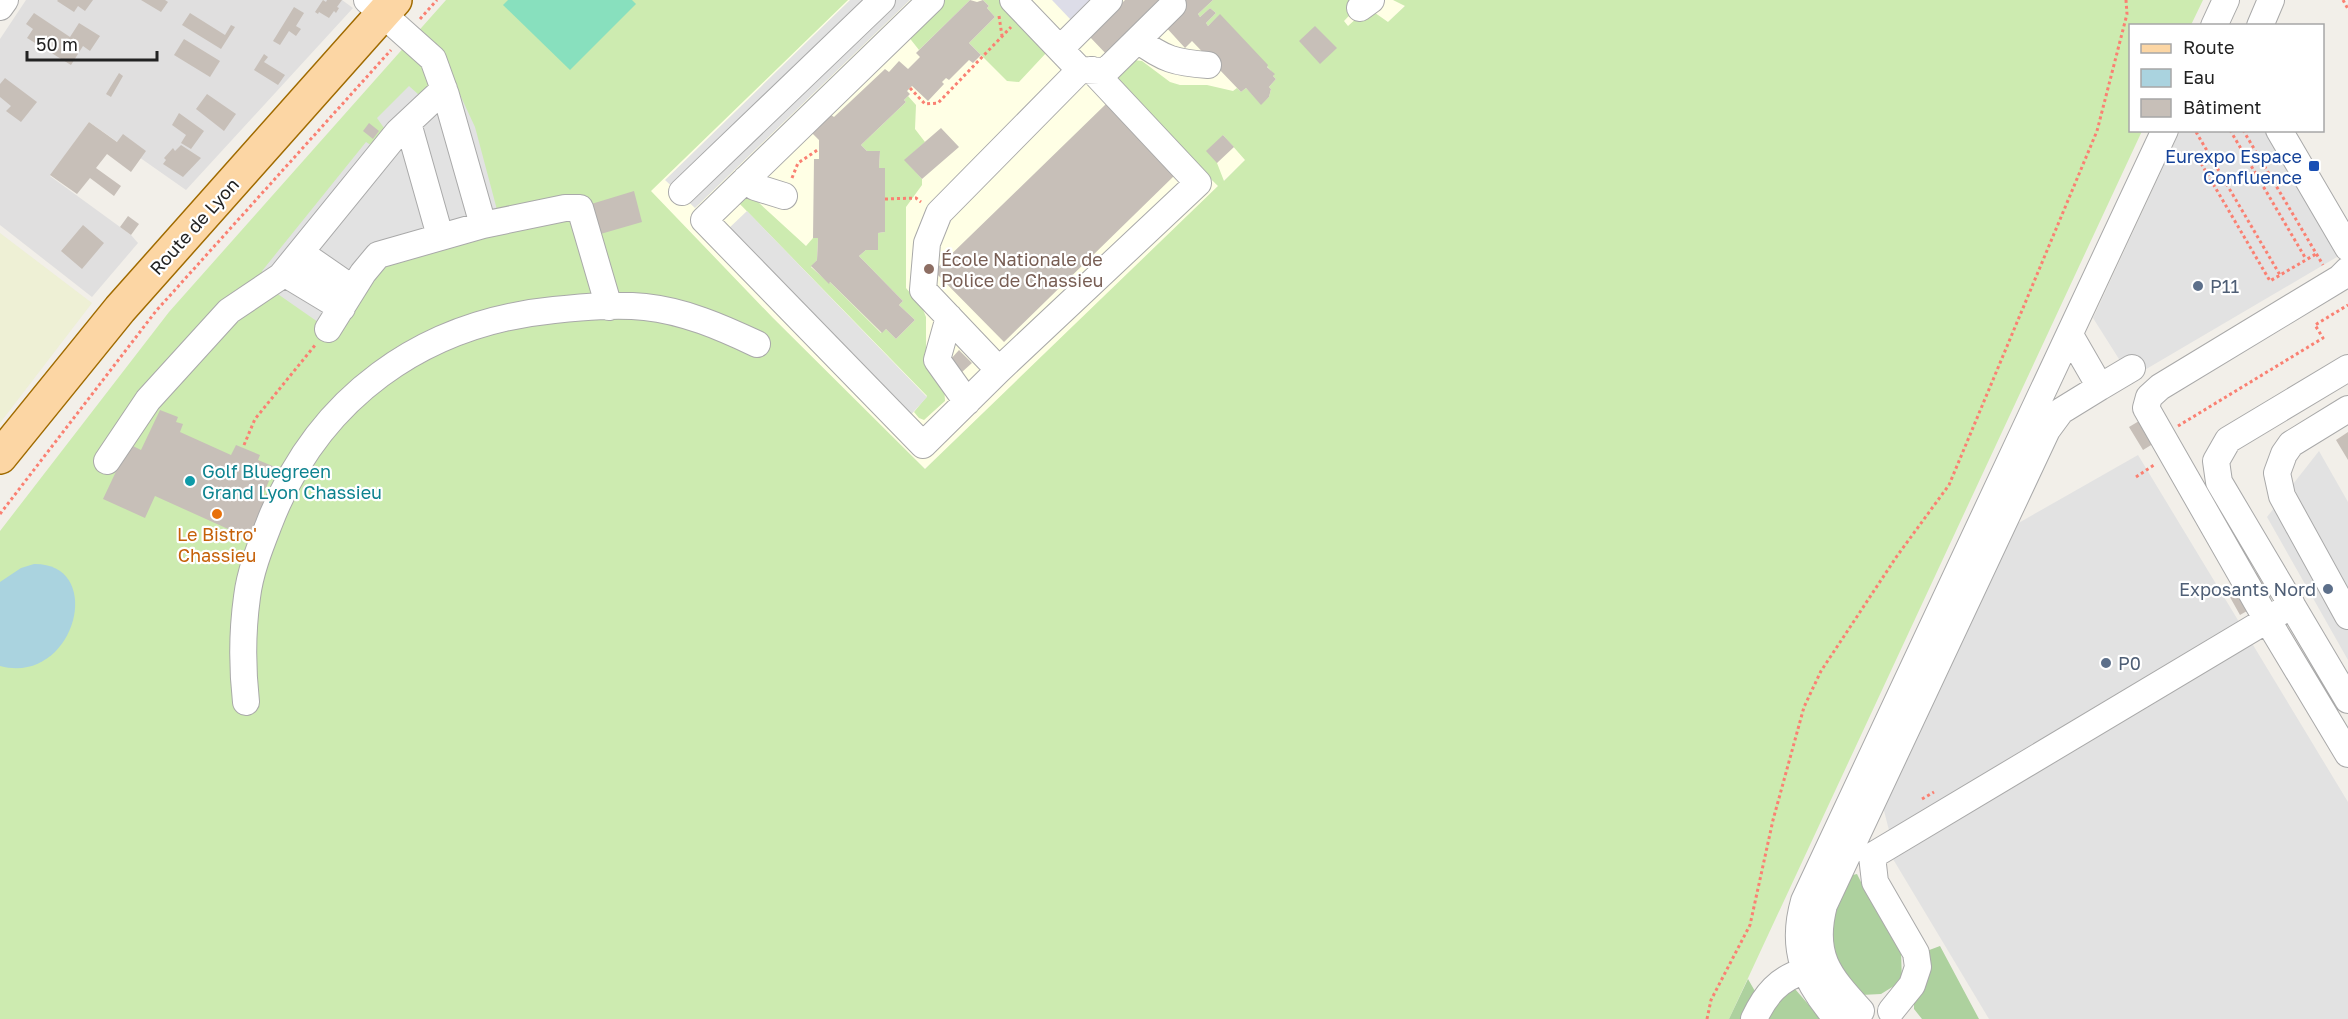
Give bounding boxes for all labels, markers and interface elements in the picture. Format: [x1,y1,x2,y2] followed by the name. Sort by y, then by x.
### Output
[27,24,158,62] scale bar
[2129,24,2324,132] legend
[36,33,78,55] text: 50 m
[2183,36,2234,58] text: Route
[2183,66,2215,88] text: Eau
[2183,96,2262,118] text: Bâtiment
[2165,145,2302,188] place label: Eurexpo Espace Confluence
[2307,159,2321,173] marker: Eurexpo Espace Confluence
[145,173,243,279] street label: Route de Lyon
[941,248,1103,291] place label: École Nationale de Police de Chassieu
[922,262,936,276] marker: École Nationale de Police de Chassieu
[2210,275,2240,297] place label: P11
[2191,279,2205,293] marker: P11
[202,460,382,503] place label: Golf Bluegreen Grand Lyon Chassieu
[183,474,197,488] marker: Golf Bluegreen Grand Lyon Chassieu
[210,507,224,521] marker: Le Bistro' Chassieu
[177,523,257,566] place label: Le Bistro' Chassieu
[2179,578,2316,600] place label: Exposants Nord
[2321,582,2335,596] marker: Exposants Nord
[2118,652,2141,674] place label: P0
[2099,656,2113,670] marker: P0

